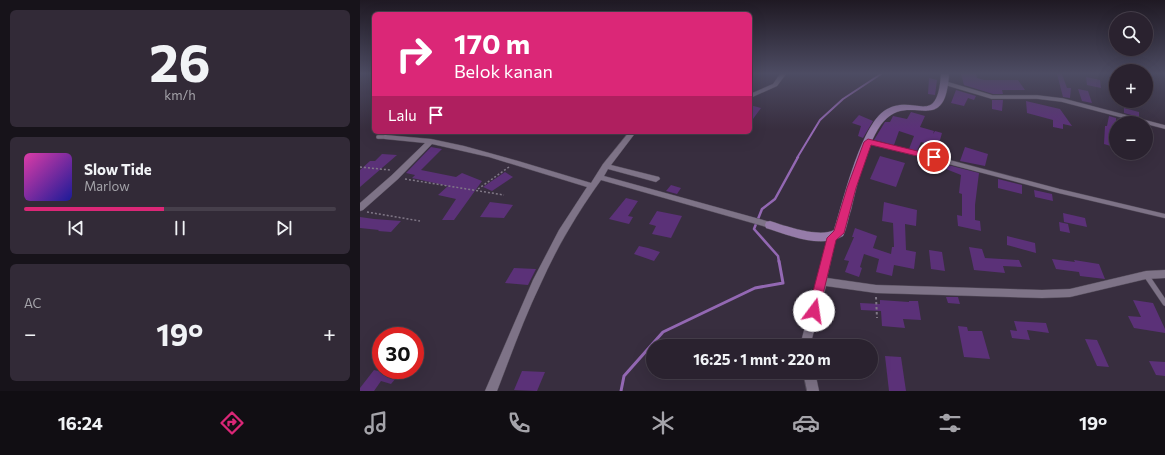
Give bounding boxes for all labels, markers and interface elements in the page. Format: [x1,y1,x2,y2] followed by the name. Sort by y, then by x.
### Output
[1109,12,1153,160] map controls
[1109,12,1153,56] button: search
[454,26,530,60] text: 170 m
[388,28,440,80] icon: right
[149,29,211,93] text: 26
[454,60,553,82] text: Belok kanan
[1109,64,1153,108] button: +
[164,87,196,103] text: km/h
[425,104,447,126] icon: arrive
[388,106,417,124] text: Lalu
[1109,116,1153,160] button: −
[917,140,951,174] pin
[923,146,945,168] icon: arrive
[84,160,152,178] text: Slow Tide
[84,178,130,194] text: Marlow
[65,217,87,239] icon: previous
[169,217,191,239] icon: pause
[273,217,295,239] icon: next
[793,290,835,332] position arrow
[24,295,42,311] text: AC
[156,315,203,352] text: 19°
[24,320,37,347] text: −
[323,320,336,347] text: +
[372,327,424,379] speed limit sign: 30
[693,350,831,368] text: 16:25 · 1 mnt · 220 m
[218,409,246,437] icon: directions
[362,409,390,437] icon: music
[505,409,533,437] icon: phone
[649,409,677,437] icon: climate
[792,409,820,437] icon: car
[936,409,964,437] icon: filters
[58,412,103,434] text: 16:24
[1079,412,1107,434] text: 19°

